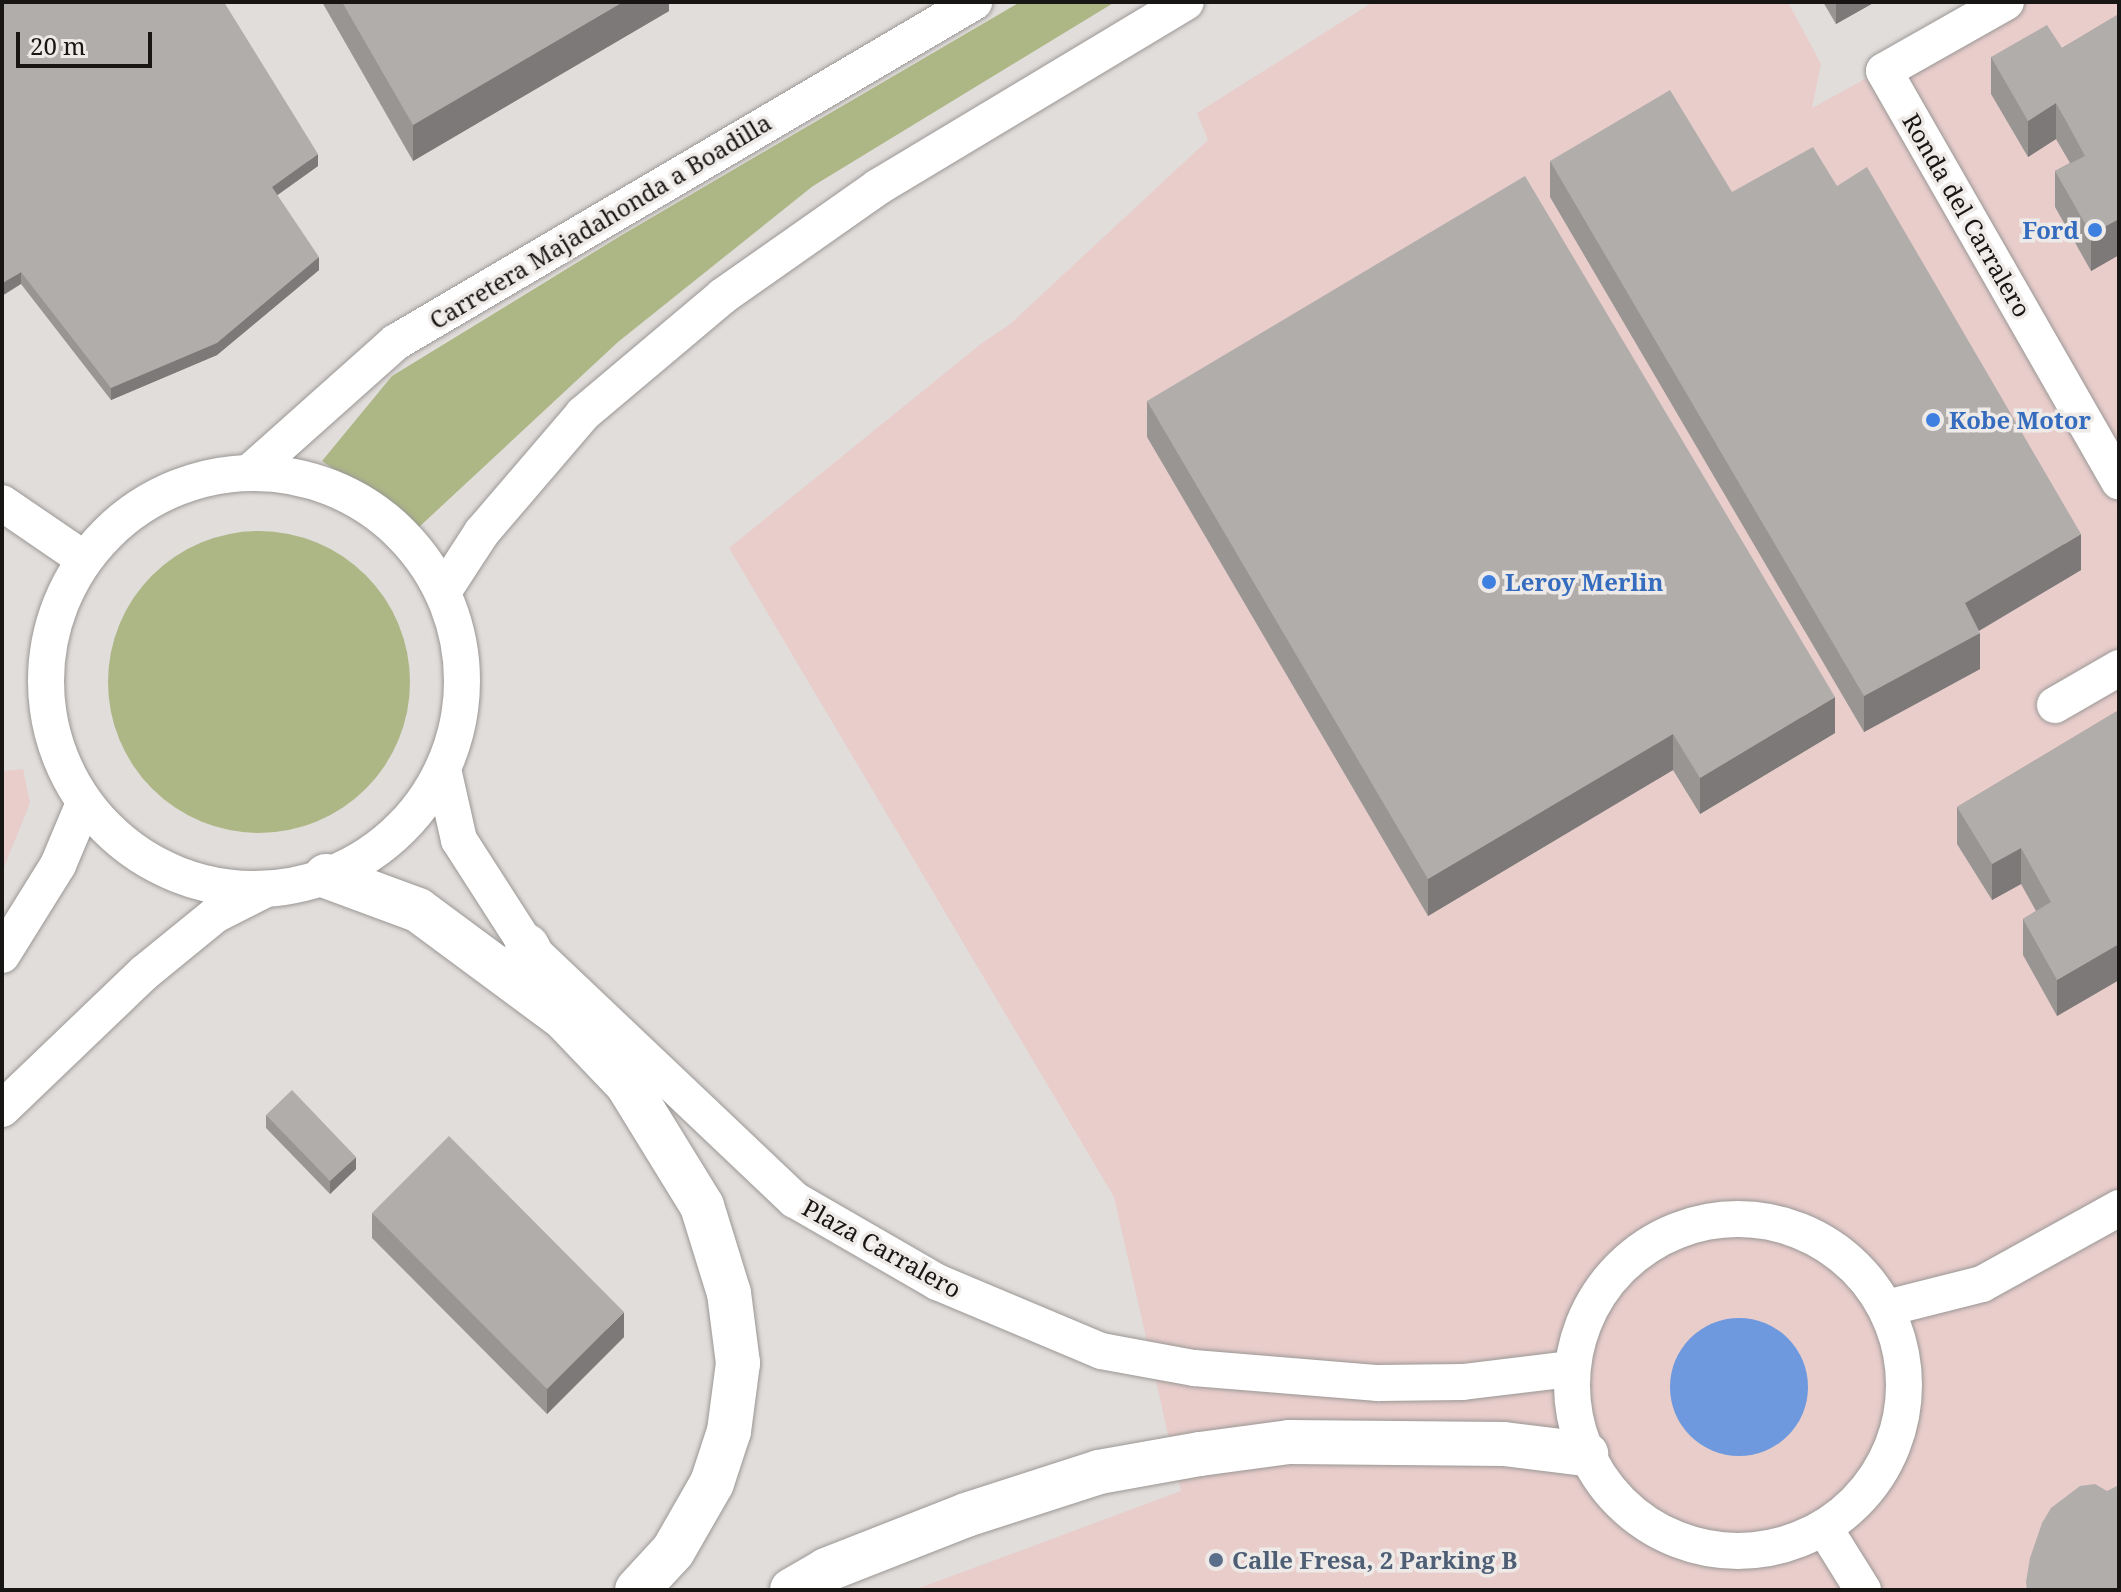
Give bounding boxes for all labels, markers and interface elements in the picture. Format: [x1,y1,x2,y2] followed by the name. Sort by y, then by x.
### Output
[20,16,156,66] scale bar
[30,29,86,62] text: 20 m
[424,107,776,335] street label: Carretera Majadahonda a Boadilla
[1897,108,2037,322] street label: Ronda del Carralero
[2022,216,2079,244] place label: Ford
[2086,221,2104,239] marker: Ford
[1949,406,2091,434] place label: Kobe Motor
[1924,411,1942,429] marker: Kobe Motor
[1505,568,1663,596] place label: Leroy Merlin
[1480,573,1498,591] marker: Leroy Merlin
[798,1193,966,1303] street label: Plaza Carralero
[1232,1546,1517,1574] place label: Calle Fresa, 2 Parking B
[1207,1551,1225,1569] marker: Calle Fresa, 2 Parking B

